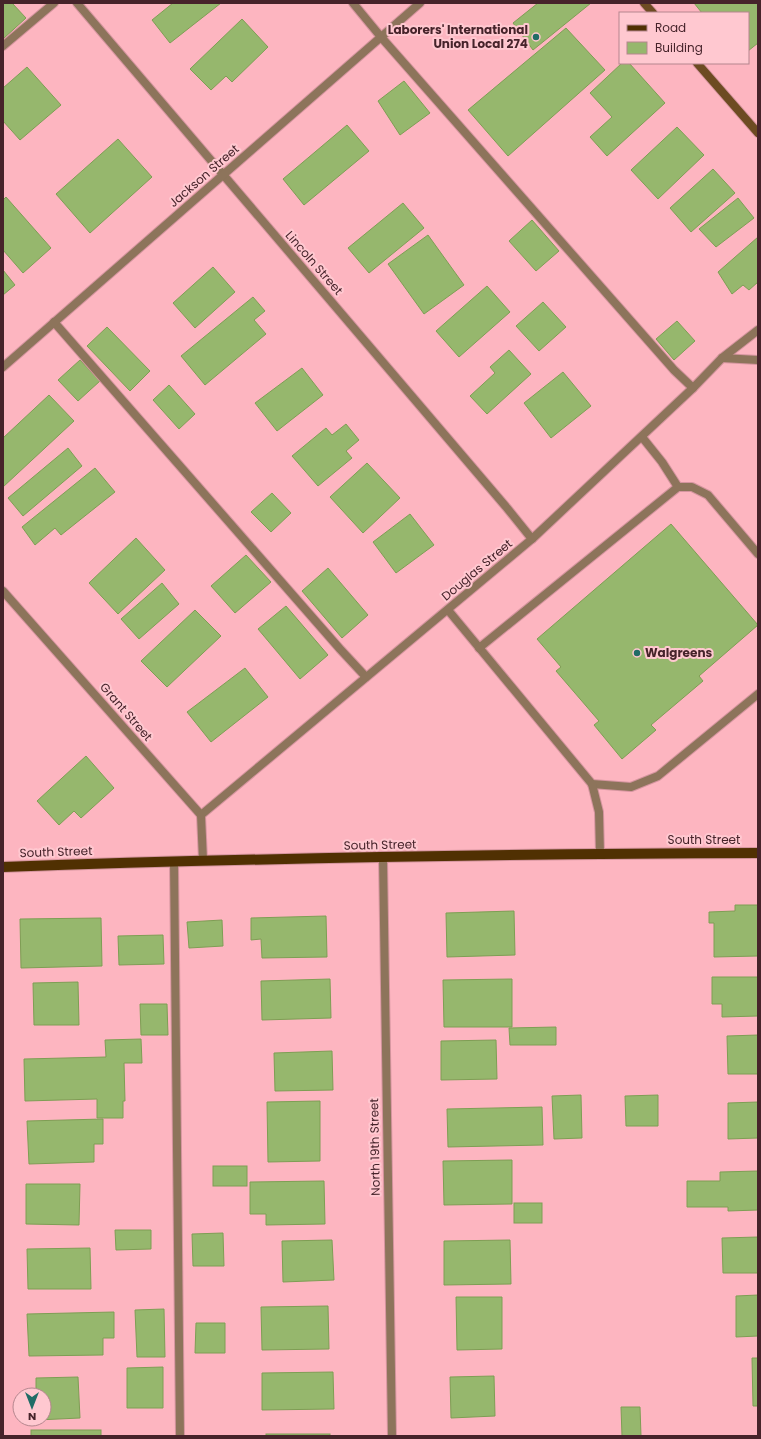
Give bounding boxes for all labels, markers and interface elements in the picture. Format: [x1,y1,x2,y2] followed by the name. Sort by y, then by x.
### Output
[619,12,749,64] legend
[655,19,686,36] text: Road
[388,21,528,52] place label: Laborers' International Union Local 274
[531,32,541,42] marker: Laborers' International Union Local 274
[655,39,703,56] text: Building
[165,140,242,211] street label: Jackson Street
[282,227,347,298] street label: Lincoln Street
[438,535,516,604] street label: Douglas Street
[645,644,712,661] place label: Walgreens
[632,648,642,658] marker: Walgreens
[96,679,157,745] street label: Grant Street
[668,831,740,848] street label: South Street
[343,835,417,854] street label: South Street
[19,842,93,861] street label: South Street
[365,1098,384,1196] street label: North 19th Street
[12,1387,52,1427] north arrow
[28,1409,36,1425] text: N

